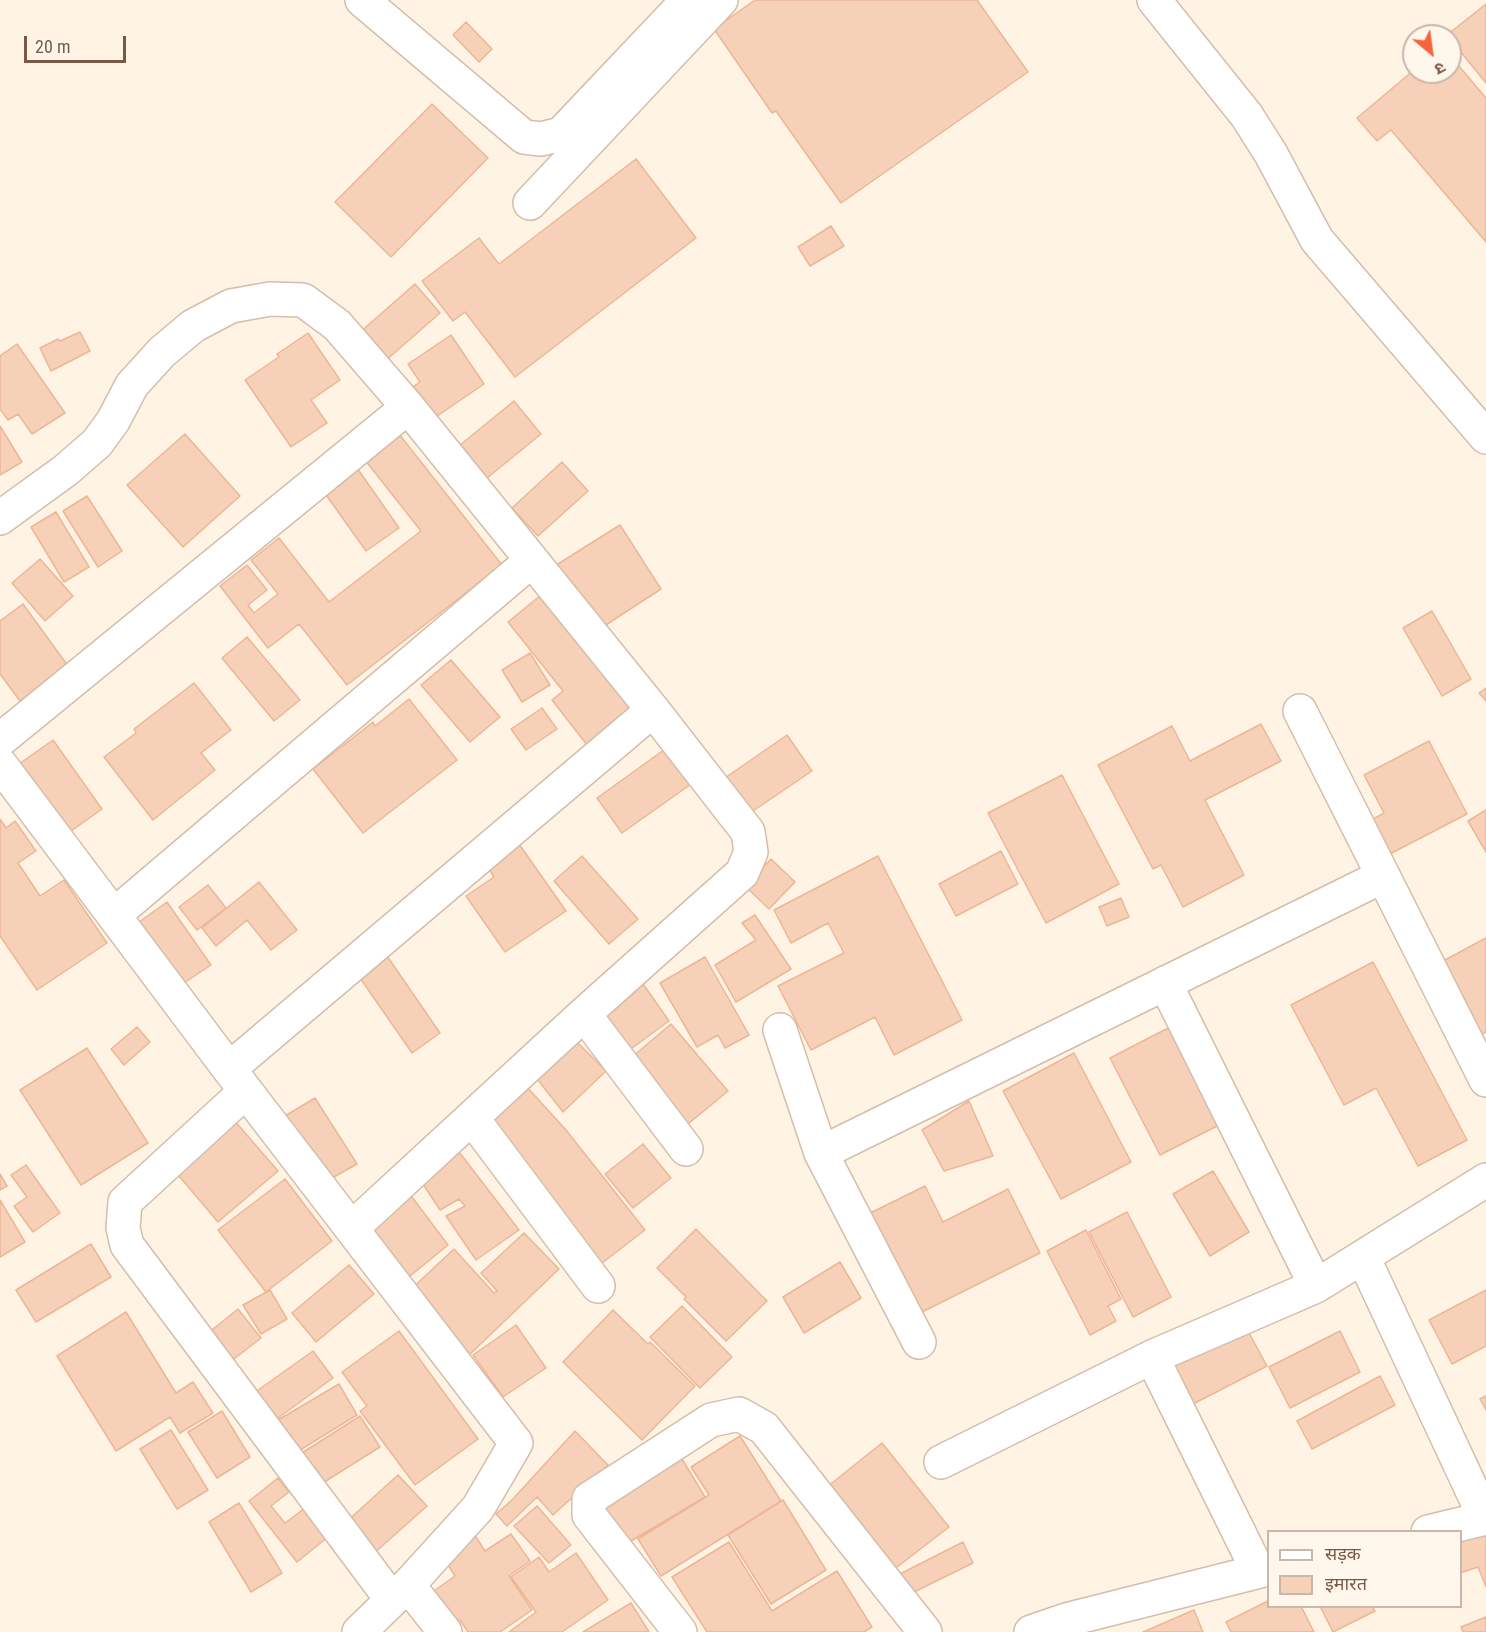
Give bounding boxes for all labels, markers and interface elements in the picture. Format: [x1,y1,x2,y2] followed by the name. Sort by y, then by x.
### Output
[27,24,129,62] scale bar
[1402,24,1462,84] north arrow
[35,36,70,57] text: 20 m
[1431,58,1449,79] text: उ
[1267,1530,1462,1608] legend
[1325,1543,1361,1564] text: सड़क
[1325,1573,1367,1594] text: इमारत

